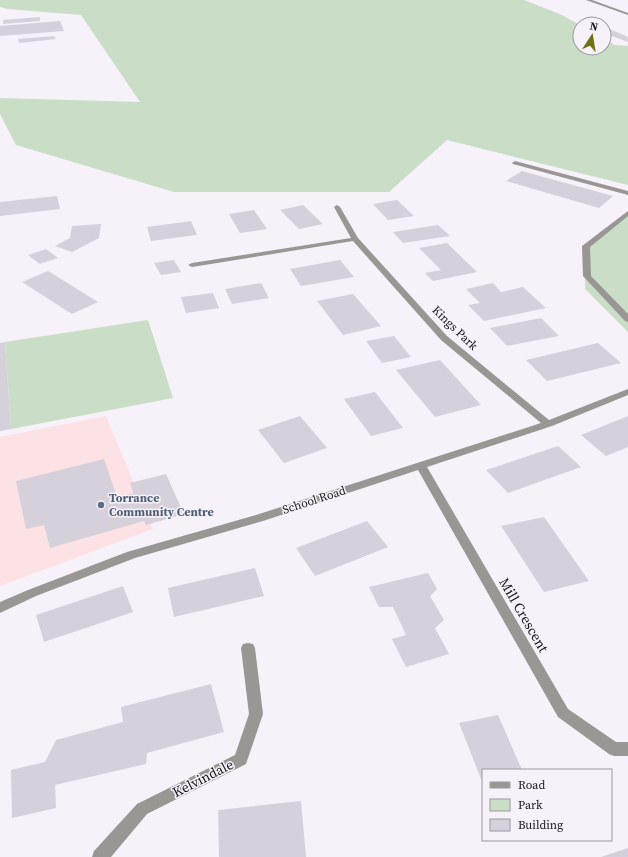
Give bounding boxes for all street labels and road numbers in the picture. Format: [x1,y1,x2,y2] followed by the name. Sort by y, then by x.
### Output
[429,302,482,354] street label: Kings Park
[280,482,348,518] street label: School Road
[495,574,554,656] street label: Mill Crescent
[169,754,237,802] street label: Kelvindale

